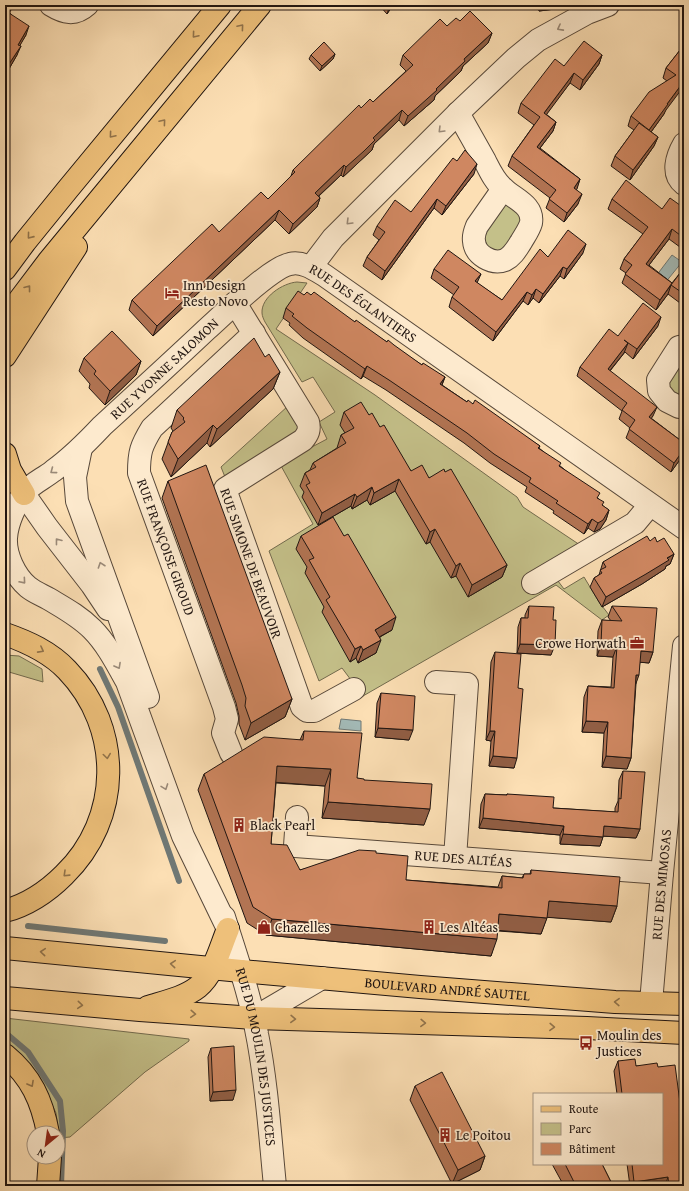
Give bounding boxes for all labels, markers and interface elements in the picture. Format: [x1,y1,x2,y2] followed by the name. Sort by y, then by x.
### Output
[557,23,564,30] one-way arrow
[237,25,244,32] one-way arrow
[193,30,200,38] one-way arrow
[158,119,165,126] one-way arrow
[438,125,446,133] one-way arrow
[110,131,117,138] one-way arrow
[346,217,354,225] one-way arrow
[28,231,35,239] one-way arrow
[306,259,421,347] street label: RUE DES ÉGLANTIERS
[183,275,248,311] place label: Inn Design Resto Novo
[23,285,30,292] one-way arrow
[164,285,180,301] hotel icon: Inn Design Resto Novo
[106,313,223,424] street label: RUE YVONNE SALOMON
[50,466,57,473] one-way arrow
[132,476,200,618] street label: RUE FRANÇOISE GIROUD
[215,485,287,642] street label: RUE SIMONE DE BEAUVOIR
[56,538,63,545] one-way arrow
[97,561,106,568] one-way arrow
[18,576,25,584] one-way arrow
[535,633,626,653] place label: Crowe Horwath
[629,635,645,651] office icon: Crowe Horwath
[36,645,44,652] one-way arrow
[113,662,121,669] one-way arrow
[102,753,111,759] one-way arrow
[161,783,169,790] one-way arrow
[250,815,315,835] place label: Black Pearl
[231,817,247,833] building icon: Black Pearl
[646,828,676,941] street label: RUE DES MIMOSAS
[414,845,513,872] street label: RUE DES ALTÉAS
[63,869,71,877] one-way arrow
[275,917,330,937] place label: Chazelles
[440,917,498,937] place label: Les Altéas
[256,919,272,935] shop icon: Chazelles
[421,919,437,935] building icon: Les Altéas
[40,948,46,957] one-way arrow
[170,960,176,969] one-way arrow
[231,965,281,1147] street label: RUE DU MOULIN DES JUSTICES
[364,972,531,1005] street label: BOULEVARD ANDRÉ SAUTEL
[614,998,620,1006] one-way arrow
[77,1001,83,1010] one-way arrow
[190,1009,196,1018] one-way arrow
[290,1015,296,1023] one-way arrow
[420,1019,426,1027] one-way arrow
[549,1023,555,1031] one-way arrow
[595,1025,662,1061] place label: Moulin des Justices
[578,1035,594,1051] bus stop icon: Moulin des Justices
[26,1080,33,1087] one-way arrow
[533,1093,663,1165] legend
[569,1100,599,1117] text: Route
[569,1120,592,1137] text: Parc
[26,1125,66,1165] north arrow
[456,1125,511,1145] place label: Le Poitou
[437,1127,453,1143] building icon: Le Poitou
[569,1140,616,1157] text: Bâtiment
[33,1145,48,1163] text: N

